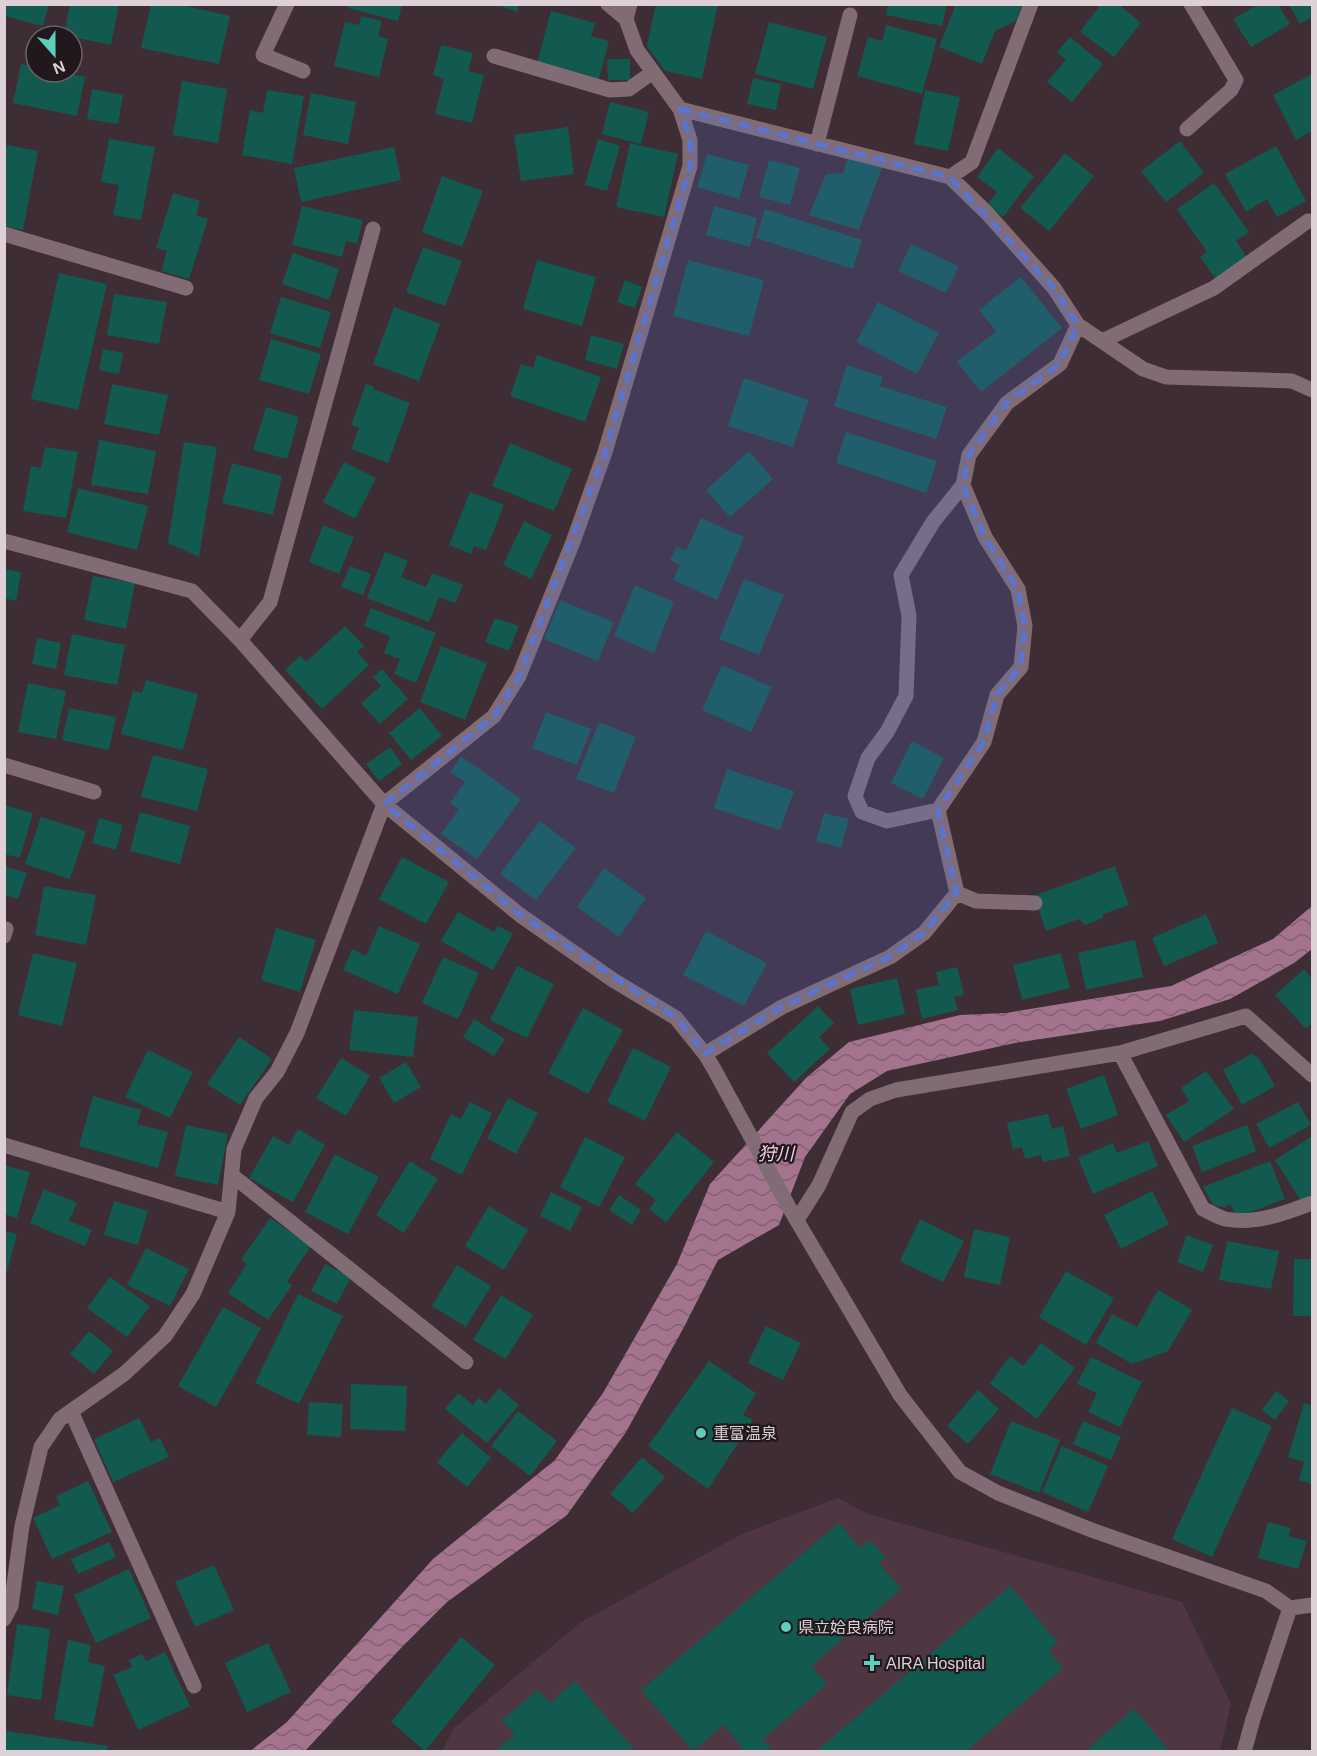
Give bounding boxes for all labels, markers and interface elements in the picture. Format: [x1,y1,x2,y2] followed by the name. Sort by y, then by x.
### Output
[24,24,84,84] north arrow
[51,58,68,78] text: N
[758,1144,796,1164] water label: 狩川
[713,1425,777,1442] place label: 重富温泉
[694,1426,708,1440] marker: 重富温泉
[798,1619,894,1636] place label: 県立姶良病院
[779,1620,793,1634] marker: 県立姶良病院
[863,1654,881,1672] marker: AIRA Hospital
[886,1655,985,1672] place label: AIRA Hospital

